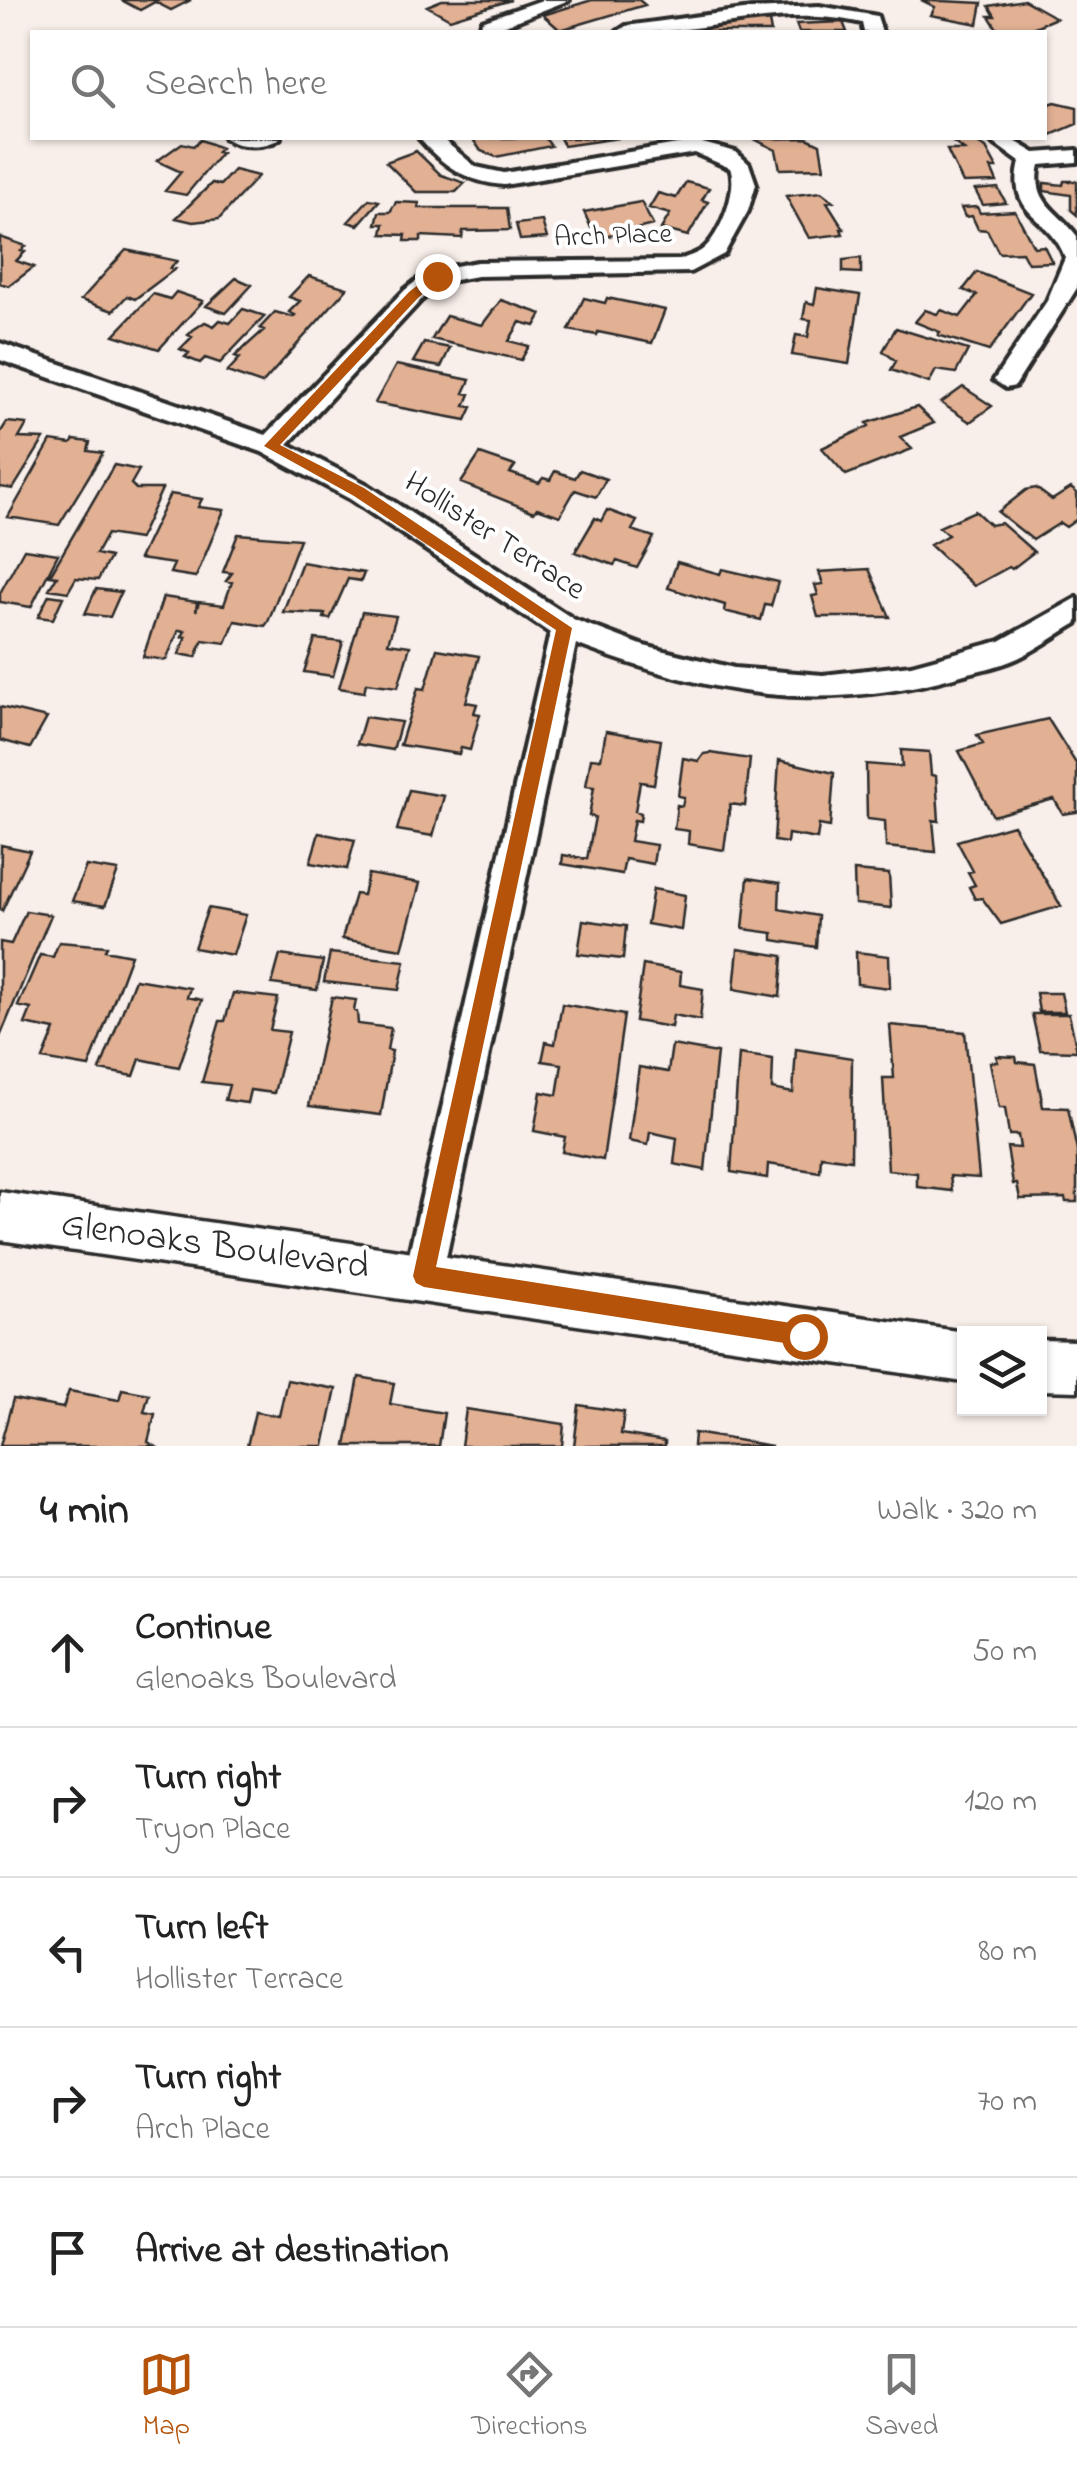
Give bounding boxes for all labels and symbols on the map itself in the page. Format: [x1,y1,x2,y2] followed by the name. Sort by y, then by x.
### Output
[553,214,673,260] street label: Arch Place
[415,254,461,300] route end
[394,461,595,614] street label: Hollister Terrace
[57,1198,373,1296] street label: Glenoaks Boulevard
[782,1314,828,1360] route start

